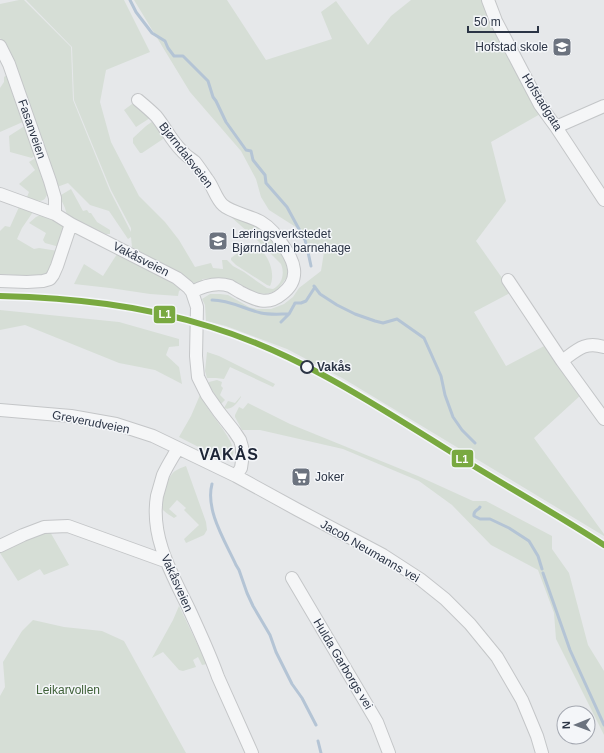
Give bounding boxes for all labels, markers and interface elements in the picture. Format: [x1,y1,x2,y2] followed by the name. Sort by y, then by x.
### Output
[468,8,538,34] scale bar
[474,15,501,29] text: 50 m
[551,36,573,58] school or university icon: Hofstad skole
[475,40,548,54] place label: Hofstad skole
[519,71,565,133] street label: Hofstadgata
[15,97,49,161] street label: Fasanveien
[156,119,216,191] street label: Bjørndalsveien
[232,227,351,255] place label: Læringsverkstedet Bjørndalen barnehage
[207,230,229,252] school or university icon: Læringsverkstedet Bjørndalen barnehage
[111,239,171,279] street label: Vakåsveien
[153,305,176,324] line badge: L1
[159,308,171,320] text: L1
[300,360,314,374] marker: Vakås
[317,360,351,374] place label: Vakås
[51,408,131,436] street label: Greverudveien
[199,445,259,463] district label: VAKÅS
[451,449,474,468] line badge: L1
[456,453,468,465] text: L1
[290,466,312,488] supermarket icon: Joker
[315,470,344,484] place label: Joker
[318,517,422,585] street label: Jacob Neumanns vei
[158,552,196,614] street label: Vakåsveien
[310,616,376,712] street label: Hulda Garborgs vei
[36,683,100,697] park label: Leikarvollen
[556,705,596,745] north arrow
[560,721,572,729] text: N

